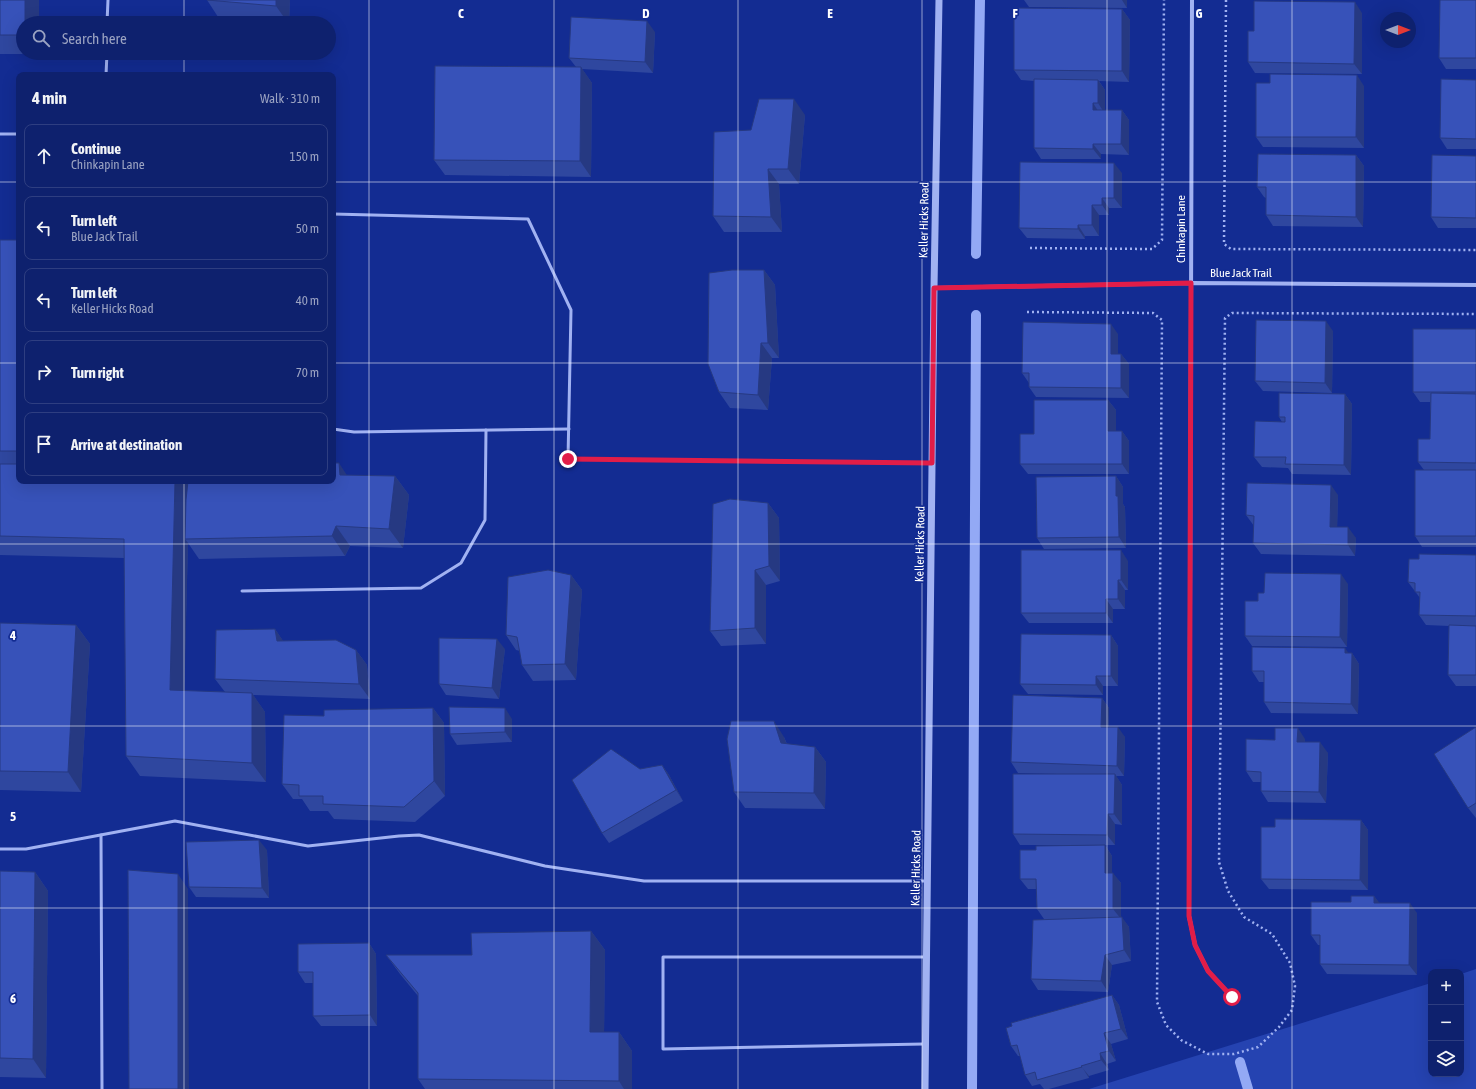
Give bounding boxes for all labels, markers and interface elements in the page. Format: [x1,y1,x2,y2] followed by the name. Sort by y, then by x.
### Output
[458,6,464,21] text: C
[642,6,650,21] text: D
[827,6,833,21] text: E
[1012,6,1018,21] text: F
[1196,6,1203,21] text: G
[1380,12,1416,48] north arrow
[16,16,336,60] search box
[30,27,52,49] icon: search
[62,30,127,47] text: Search here
[32,88,67,108] text: 4 min
[260,91,320,106] text: Walk · 310 m
[71,140,121,157] text: Continue
[33,145,55,167] icon: ahead
[290,149,319,164] text: 150 m
[71,157,145,172] text: Chinkapin Lane
[916,182,932,258] street label: Keller Hicks Road
[1174,195,1188,263] street label: Chinkapin Lane
[71,212,117,229] text: Turn left
[33,217,55,239] icon: left
[296,221,319,236] text: 50 m
[71,229,138,244] text: Blue Jack Trail
[1210,266,1273,280] street label: Blue Jack Trail
[71,284,117,301] text: Turn left
[33,289,55,311] icon: left
[296,293,319,308] text: 40 m
[71,301,154,316] text: Keller Hicks Road
[33,361,55,383] icon: right
[71,364,124,381] text: Turn right
[296,365,319,380] text: 70 m
[33,433,55,455] icon: arrive
[71,436,182,453] text: Arrive at destination
[559,450,577,468] route end
[912,506,928,582] street label: Keller Hicks Road
[9,628,16,643] text: 4
[10,809,16,824] text: 5
[908,830,924,906] street label: Keller Hicks Road
[1428,969,1464,1077] map controls
[1428,969,1464,1005] button: +
[1223,988,1241,1006] route start
[10,991,16,1006] text: 6
[1428,1005,1464,1041] button: −
[1428,1041,1464,1077] button: layers

